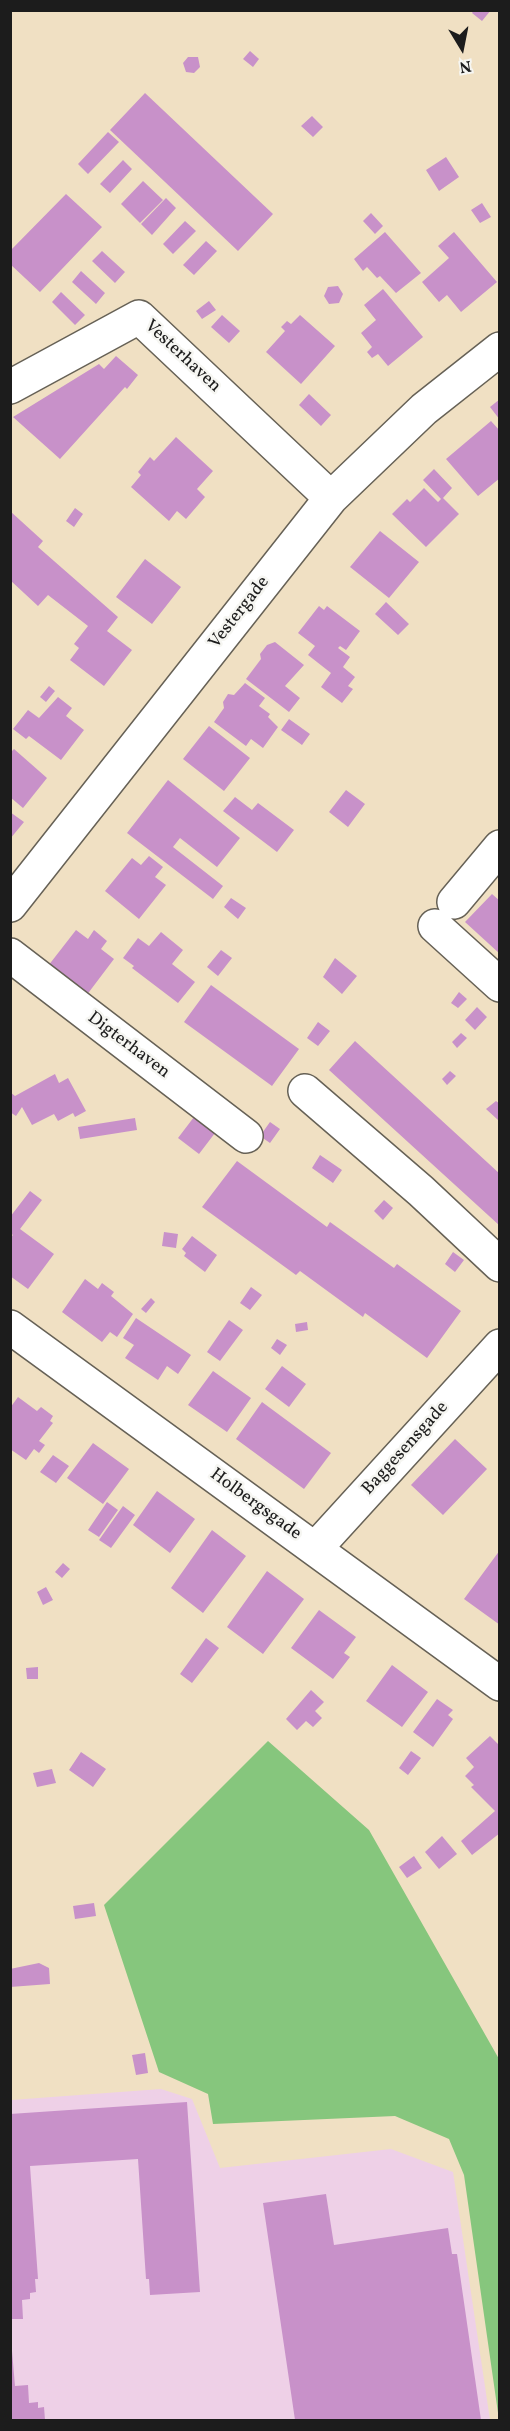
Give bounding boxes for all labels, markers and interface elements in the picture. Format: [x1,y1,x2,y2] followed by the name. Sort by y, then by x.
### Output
[432,18,492,78] north arrow
[457,54,473,78] text: N
[139,316,225,398] street label: Vesterhaven
[205,572,275,654] street label: Vestergade
[82,1008,174,1084] street label: Digterhaven
[358,1398,454,1500] street label: Baggesensgade
[205,1465,305,1545] street label: Holbergsgade

